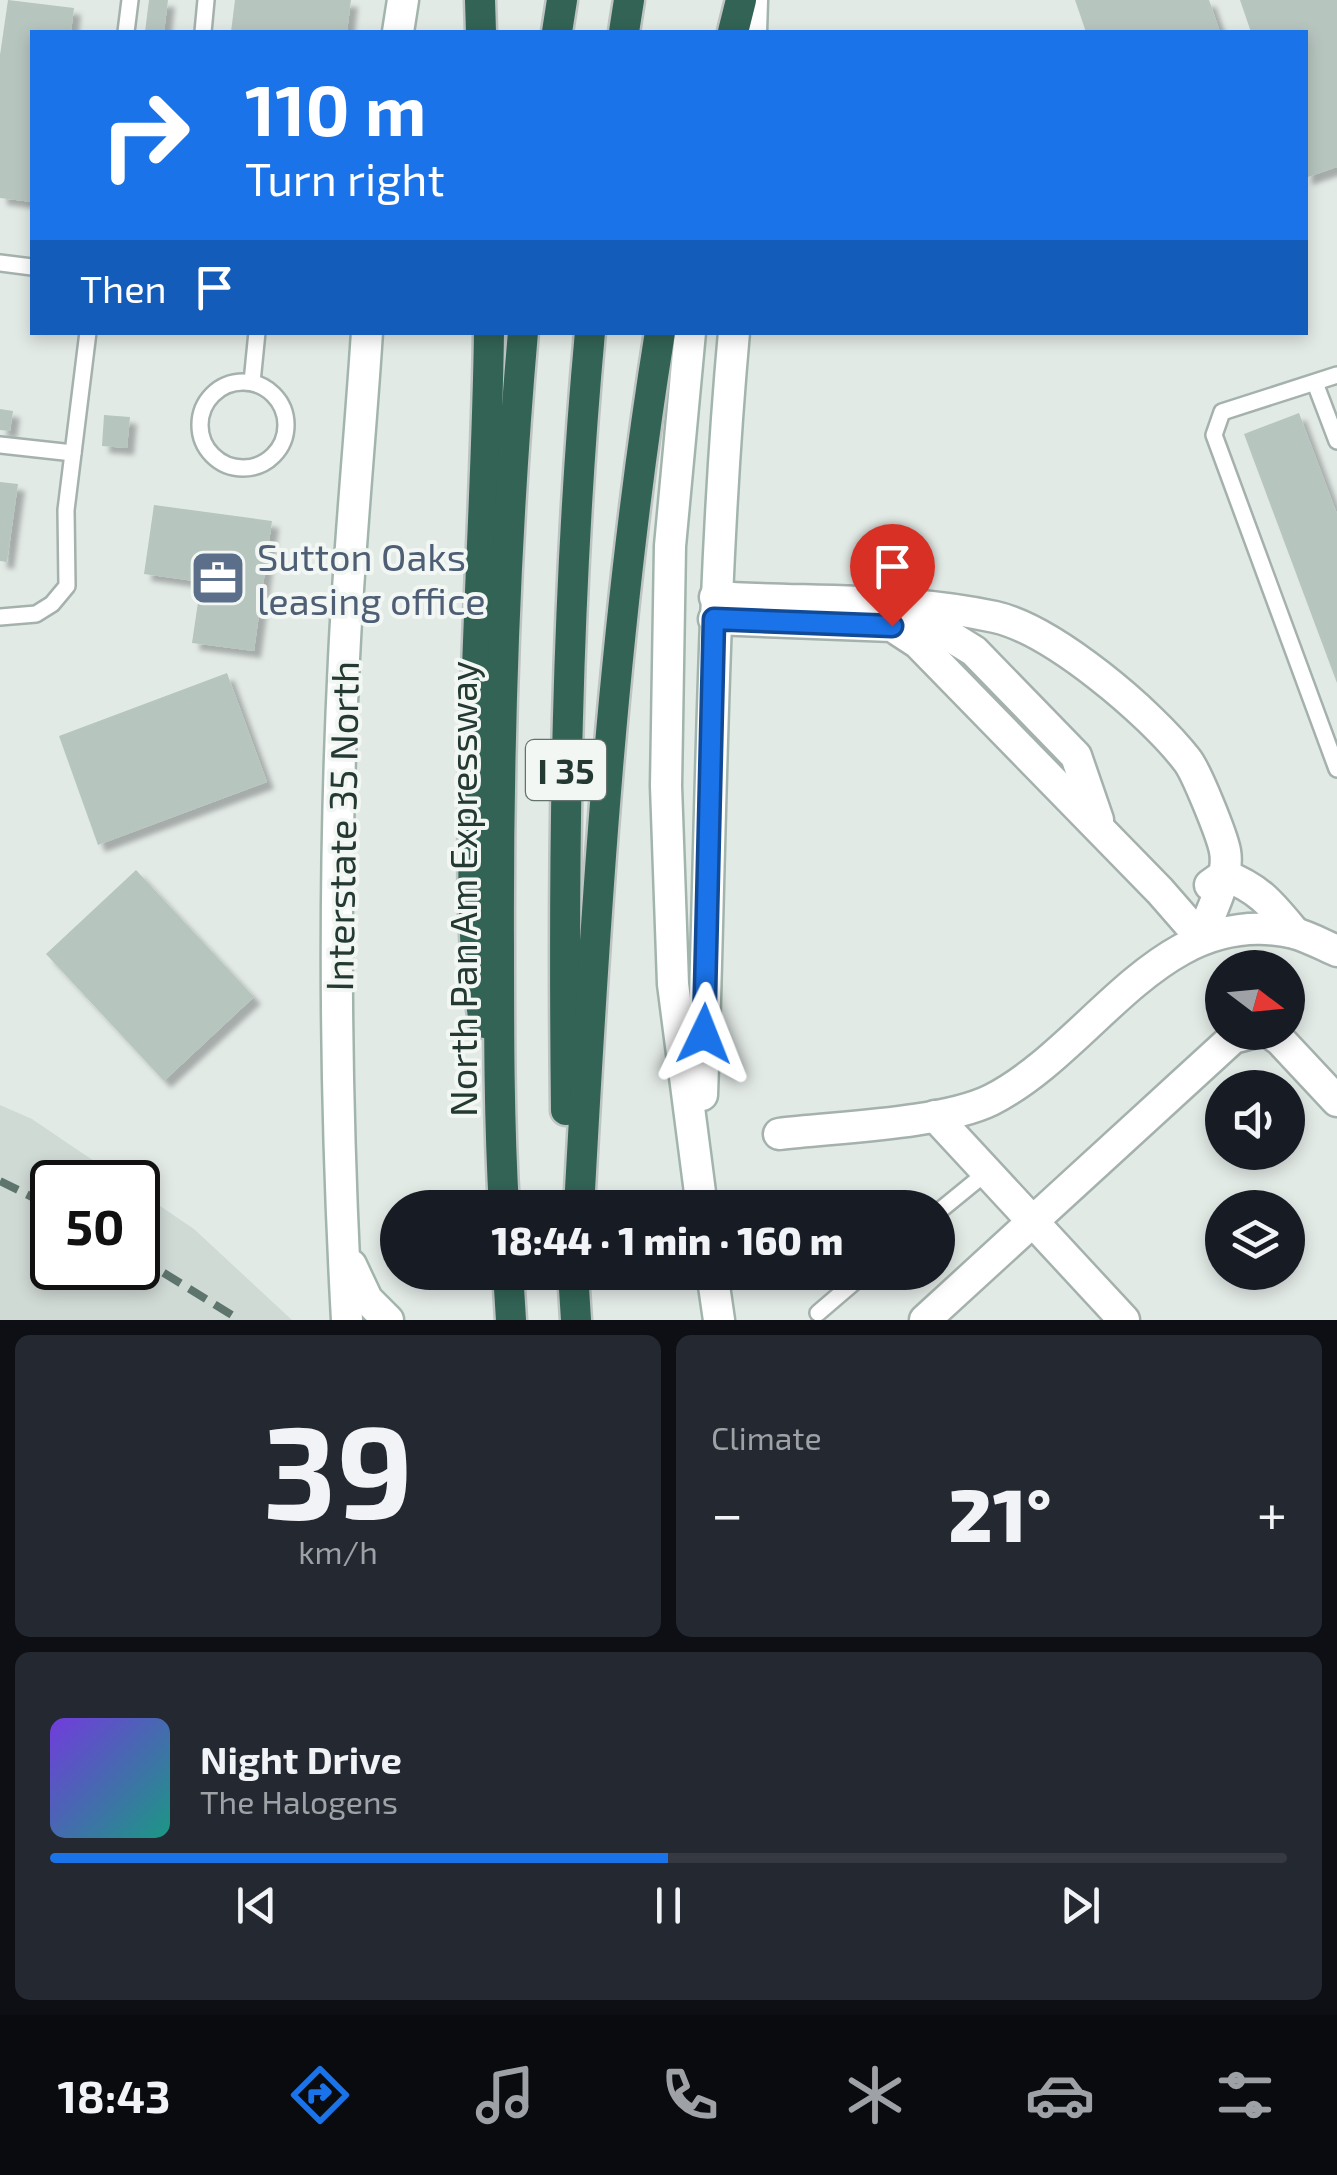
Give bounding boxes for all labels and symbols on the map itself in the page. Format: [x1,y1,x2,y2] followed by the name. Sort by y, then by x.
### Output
[850,524,935,627] pin
[257,533,486,623] place label: Sutton Oaks leasing office
[188,548,248,608] office icon: Sutton Oaks leasing office
[315,660,367,992] street label: Interstate 35 North
[439,661,485,1117] street label: North Pan Am Expressway
[526,740,606,800] road number: I 35
[1205,950,1305,1050] north arrow
[652,982,756,1086] position arrow
[30,1160,160,1290] speed limit sign: 50

